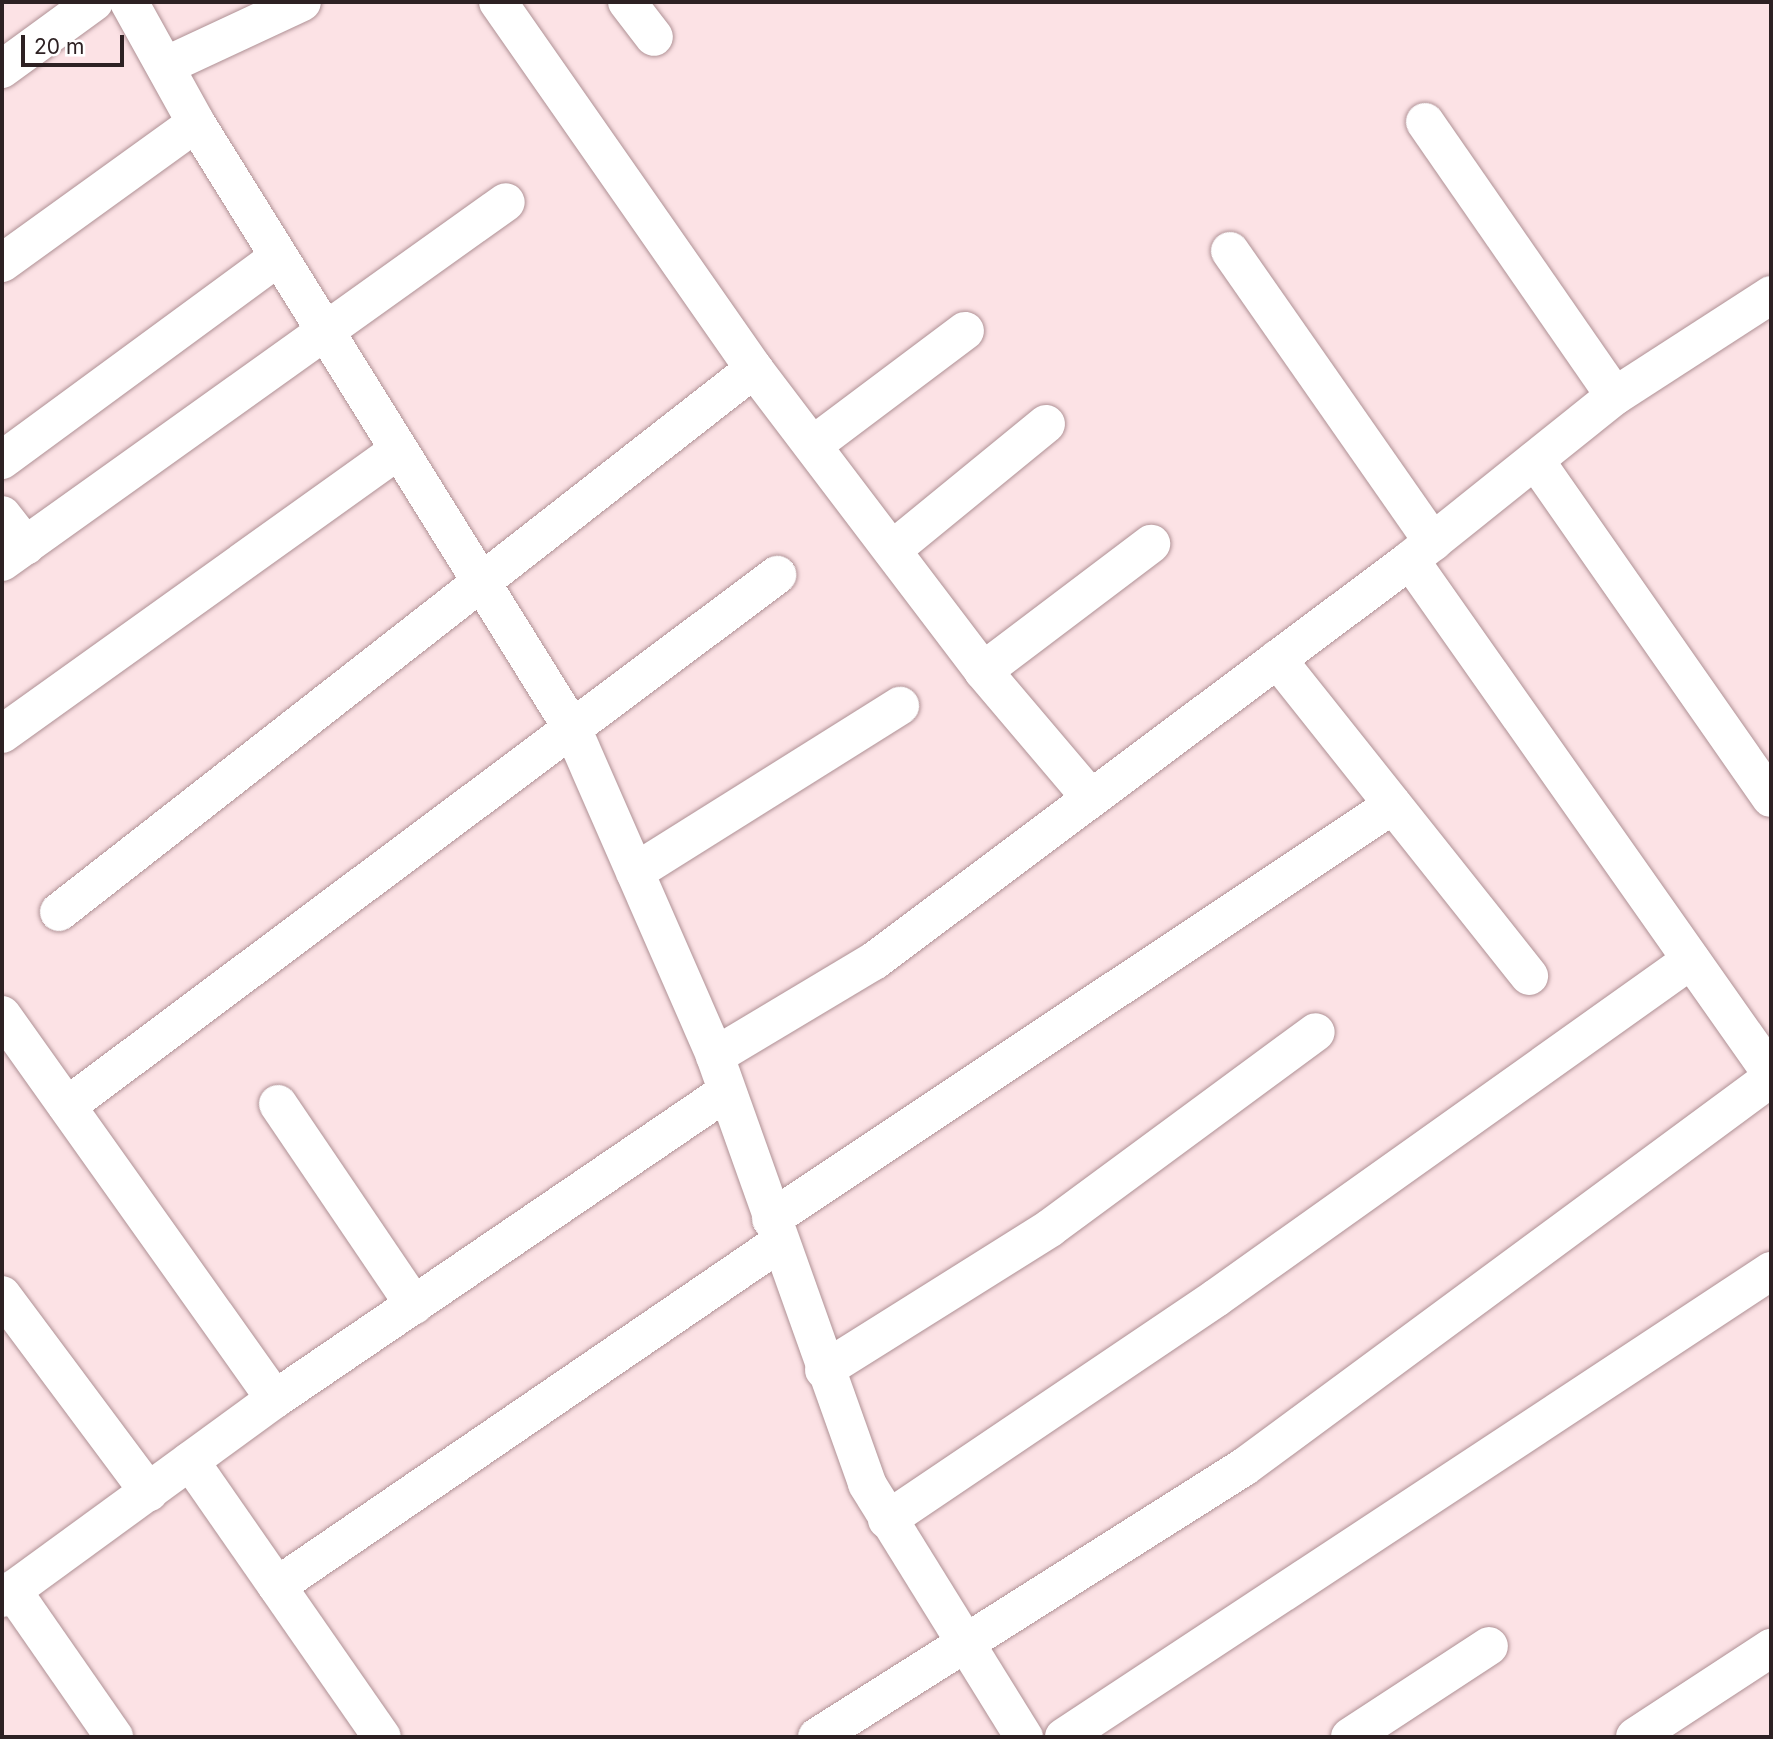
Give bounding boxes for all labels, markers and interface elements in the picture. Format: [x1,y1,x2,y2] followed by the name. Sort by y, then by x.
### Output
[24,21,128,65] scale bar
[34,34,84,59] text: 20 m

